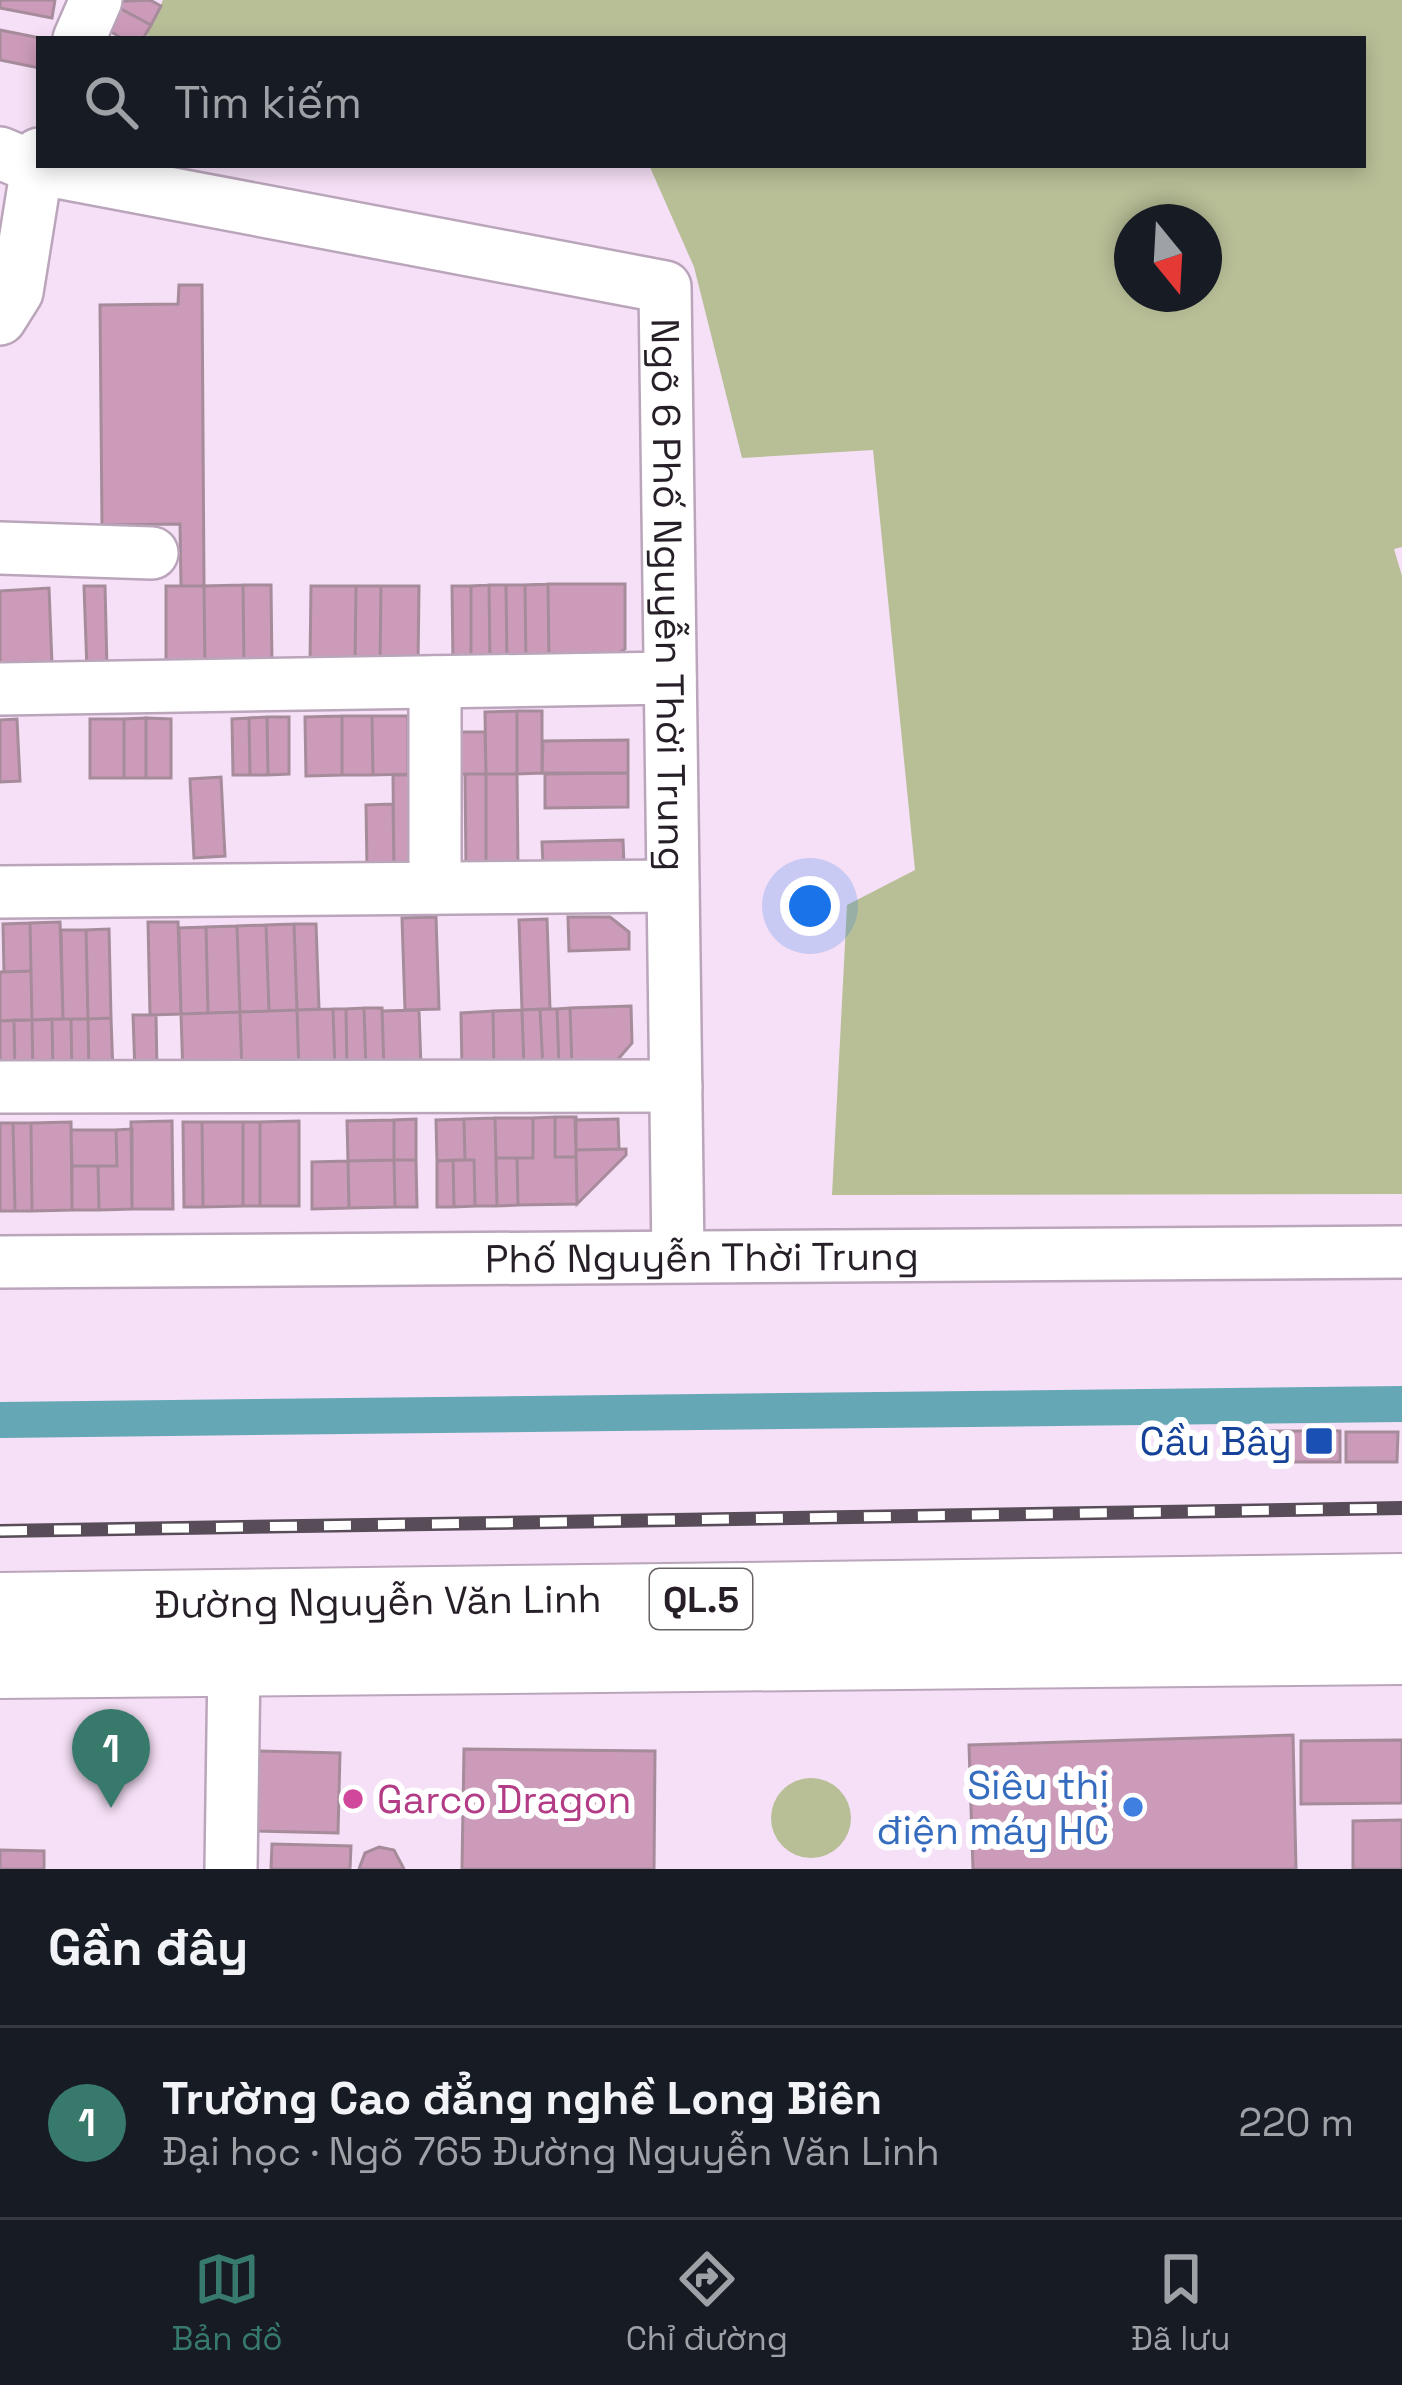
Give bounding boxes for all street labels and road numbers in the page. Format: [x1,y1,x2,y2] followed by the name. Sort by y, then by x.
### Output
[640,318,697,872] street label: Ngõ 6 Phố Nguyễn Thời Trung
[485,1231,919,1284] street label: Phố Nguyễn Thời Trung
[650,1569,752,1629] road number: QL.5
[154,1574,602,1629] street label: Đường Nguyễn Văn Linh

